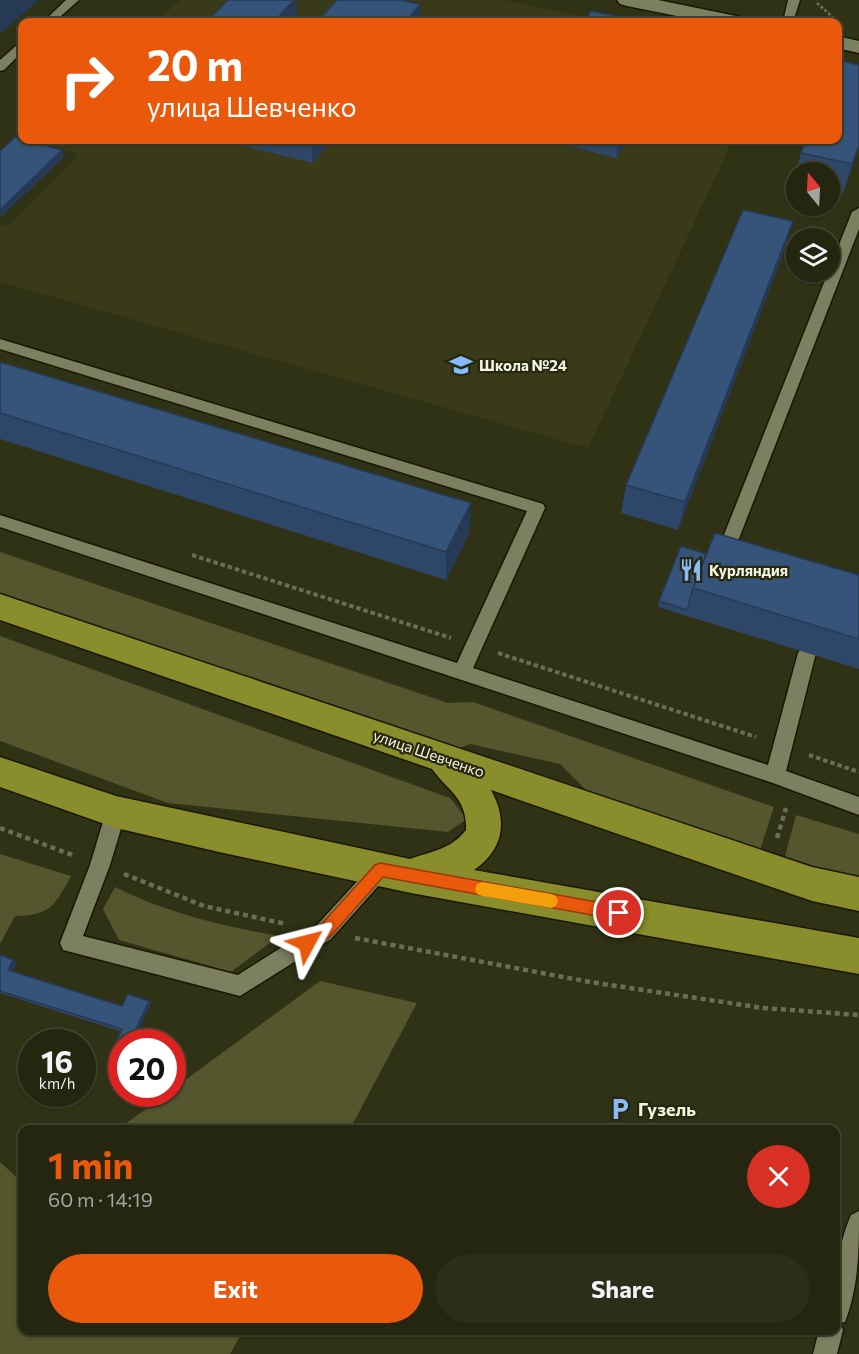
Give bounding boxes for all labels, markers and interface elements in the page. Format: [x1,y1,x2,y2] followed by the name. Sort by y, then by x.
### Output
[147,38,243,90] text: 20 m
[48,42,126,120] icon: right
[147,90,357,123] text: улица Шевченко
[786,162,840,216] north arrow
[786,162,840,282] map controls
[786,228,840,282] button: layers
[448,352,474,378] school or university icon: Школа №24
[479,356,567,374] place label: Школа №24
[678,557,704,583] restaurant icon: Курляндия
[709,561,788,579] place label: Курляндия
[371,726,487,780] street label: улица Шевченко
[593,887,644,938] pin
[602,896,635,929] icon: arrive
[275,911,339,975] position arrow
[108,1029,186,1107] speed limit sign: 20
[41,1042,73,1079] text: 16
[39,1074,75,1092] text: km/h
[607,1096,633,1122] parking icon: Гузель
[638,1098,696,1120] place label: Гузель
[48,1142,133,1186] text: 1 min
[747,1145,810,1208] button: close
[48,1187,153,1211] text: 60 m · 14:19
[48,1254,423,1323] button: Exit
[435,1254,810,1323] button: Share

